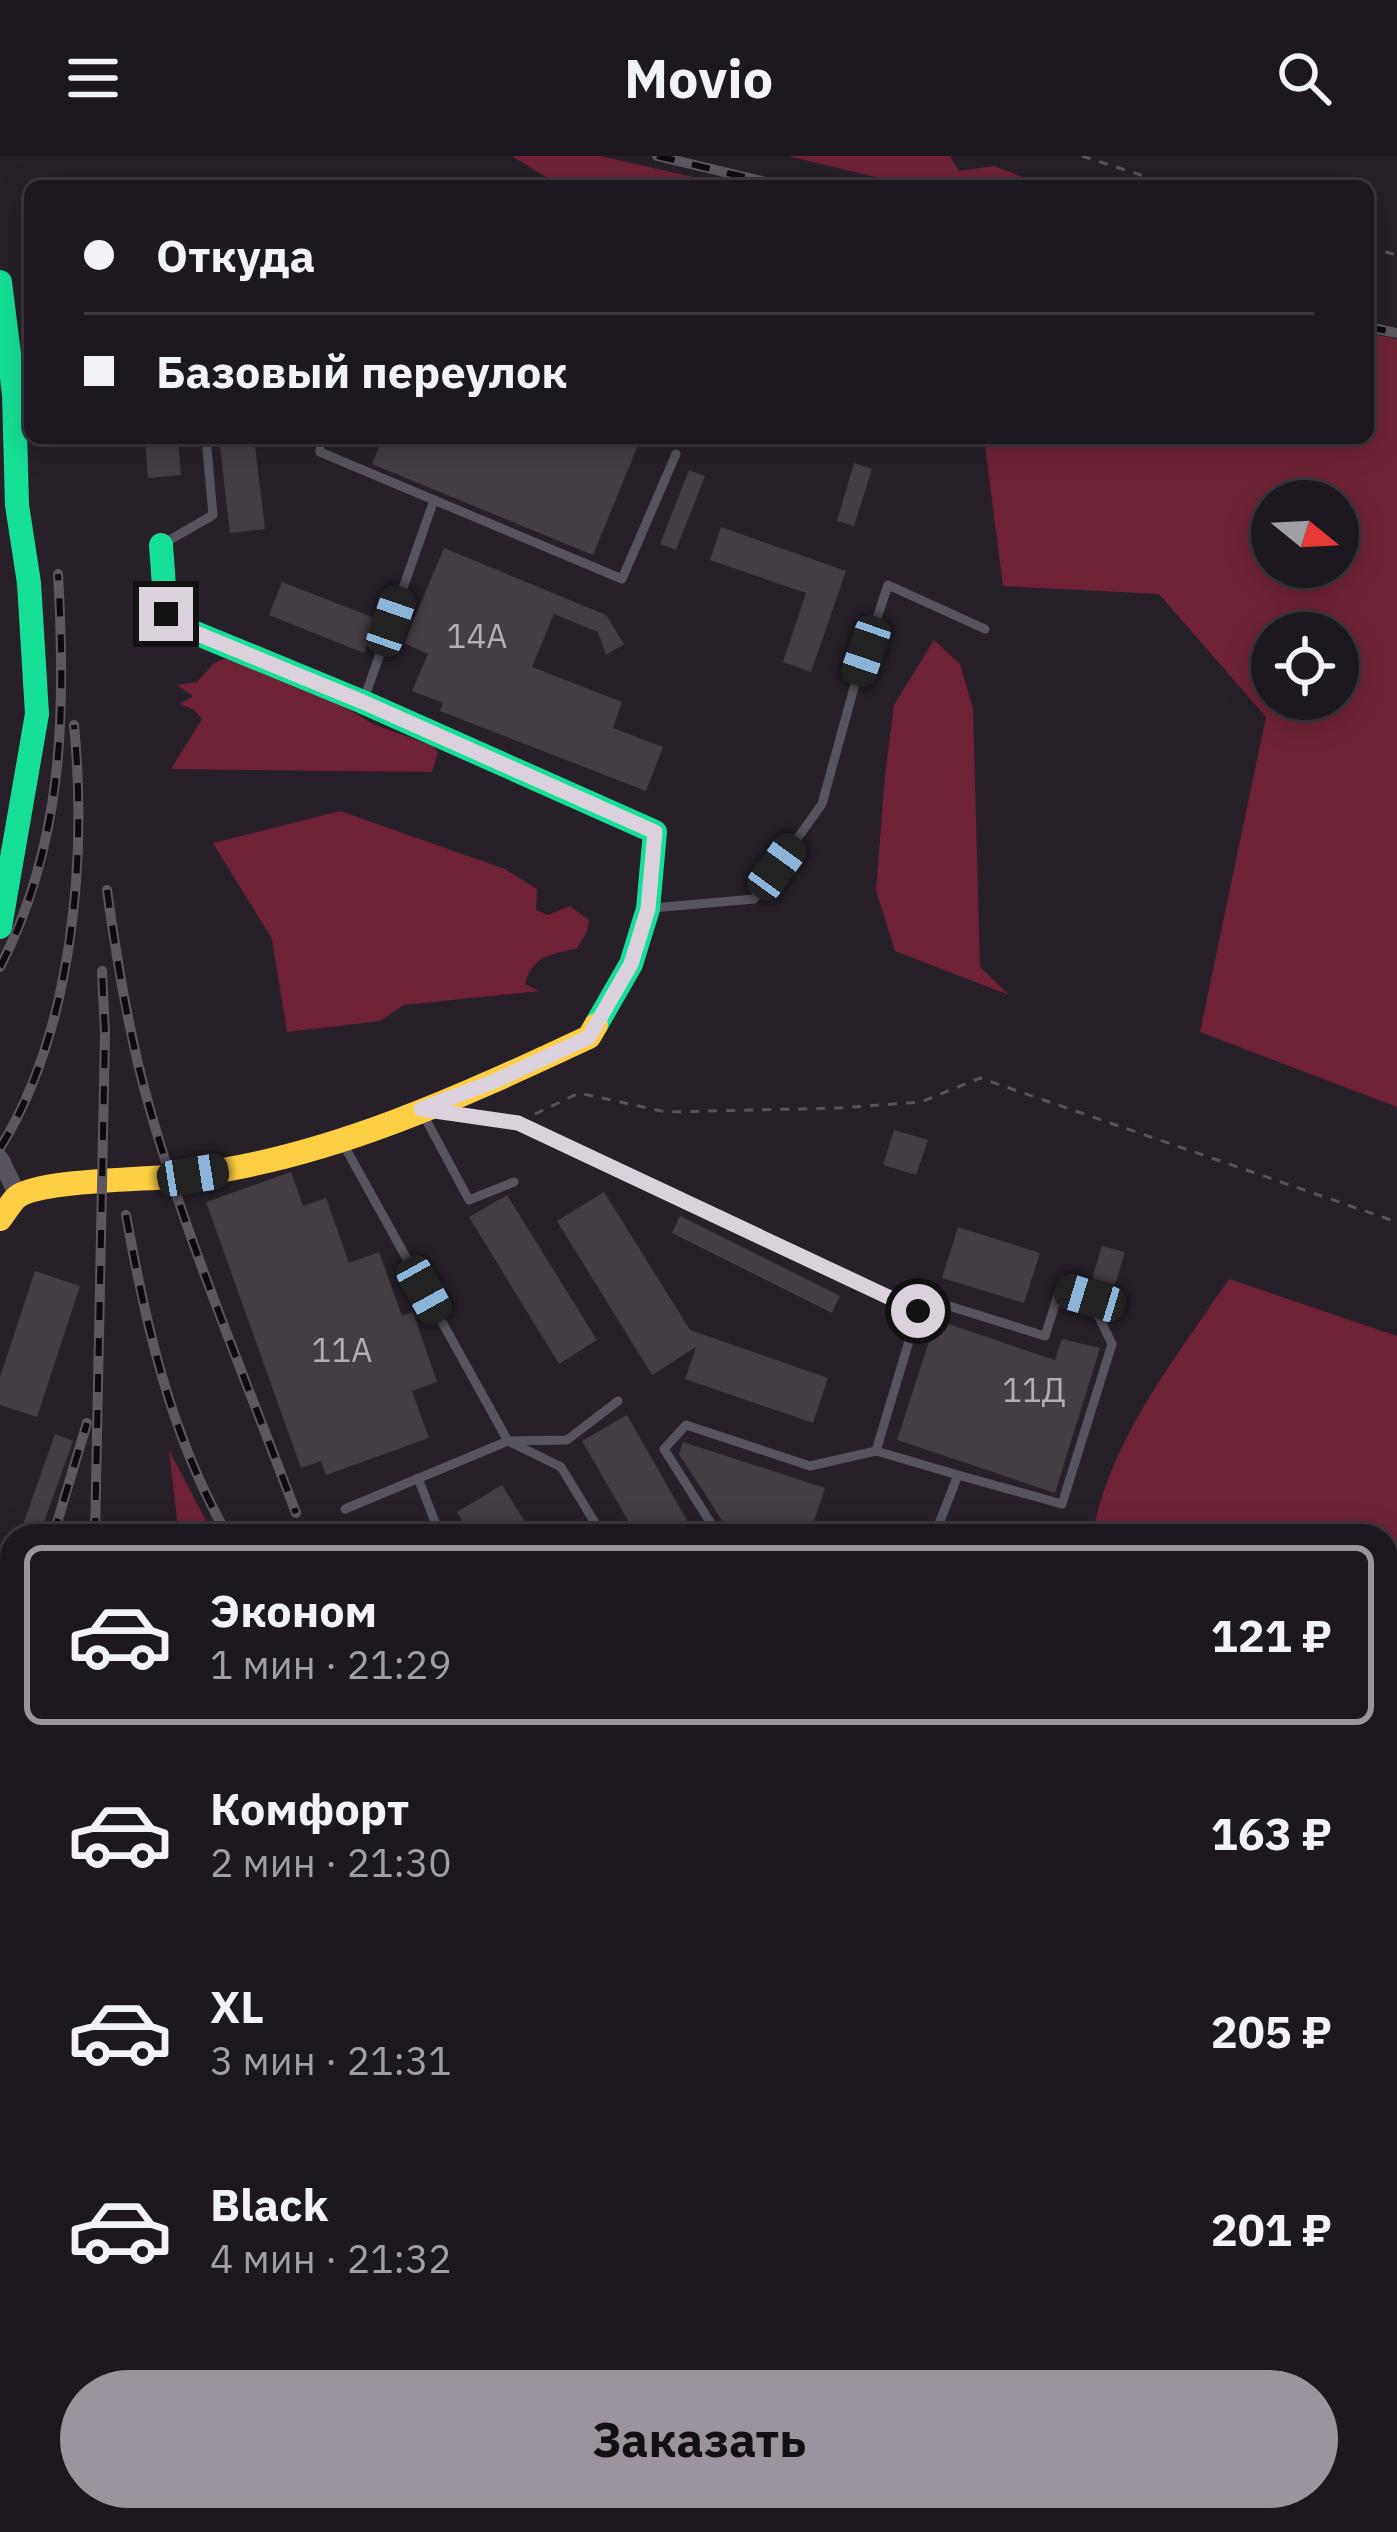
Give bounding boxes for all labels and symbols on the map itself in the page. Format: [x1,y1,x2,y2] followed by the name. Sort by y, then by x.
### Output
[1251,480,1359,588] north arrow
[362,581,420,661] car
[139,587,193,641] route end
[837,611,895,691] car
[447,614,507,657] house number: 14А
[741,827,813,907] car
[155,1152,231,1198] car
[391,1250,457,1330] car
[1050,1270,1130,1326] car
[891,1284,945,1338] route start
[312,1328,372,1371] house number: 11А
[1002,1368,1066,1411] house number: 11Д

